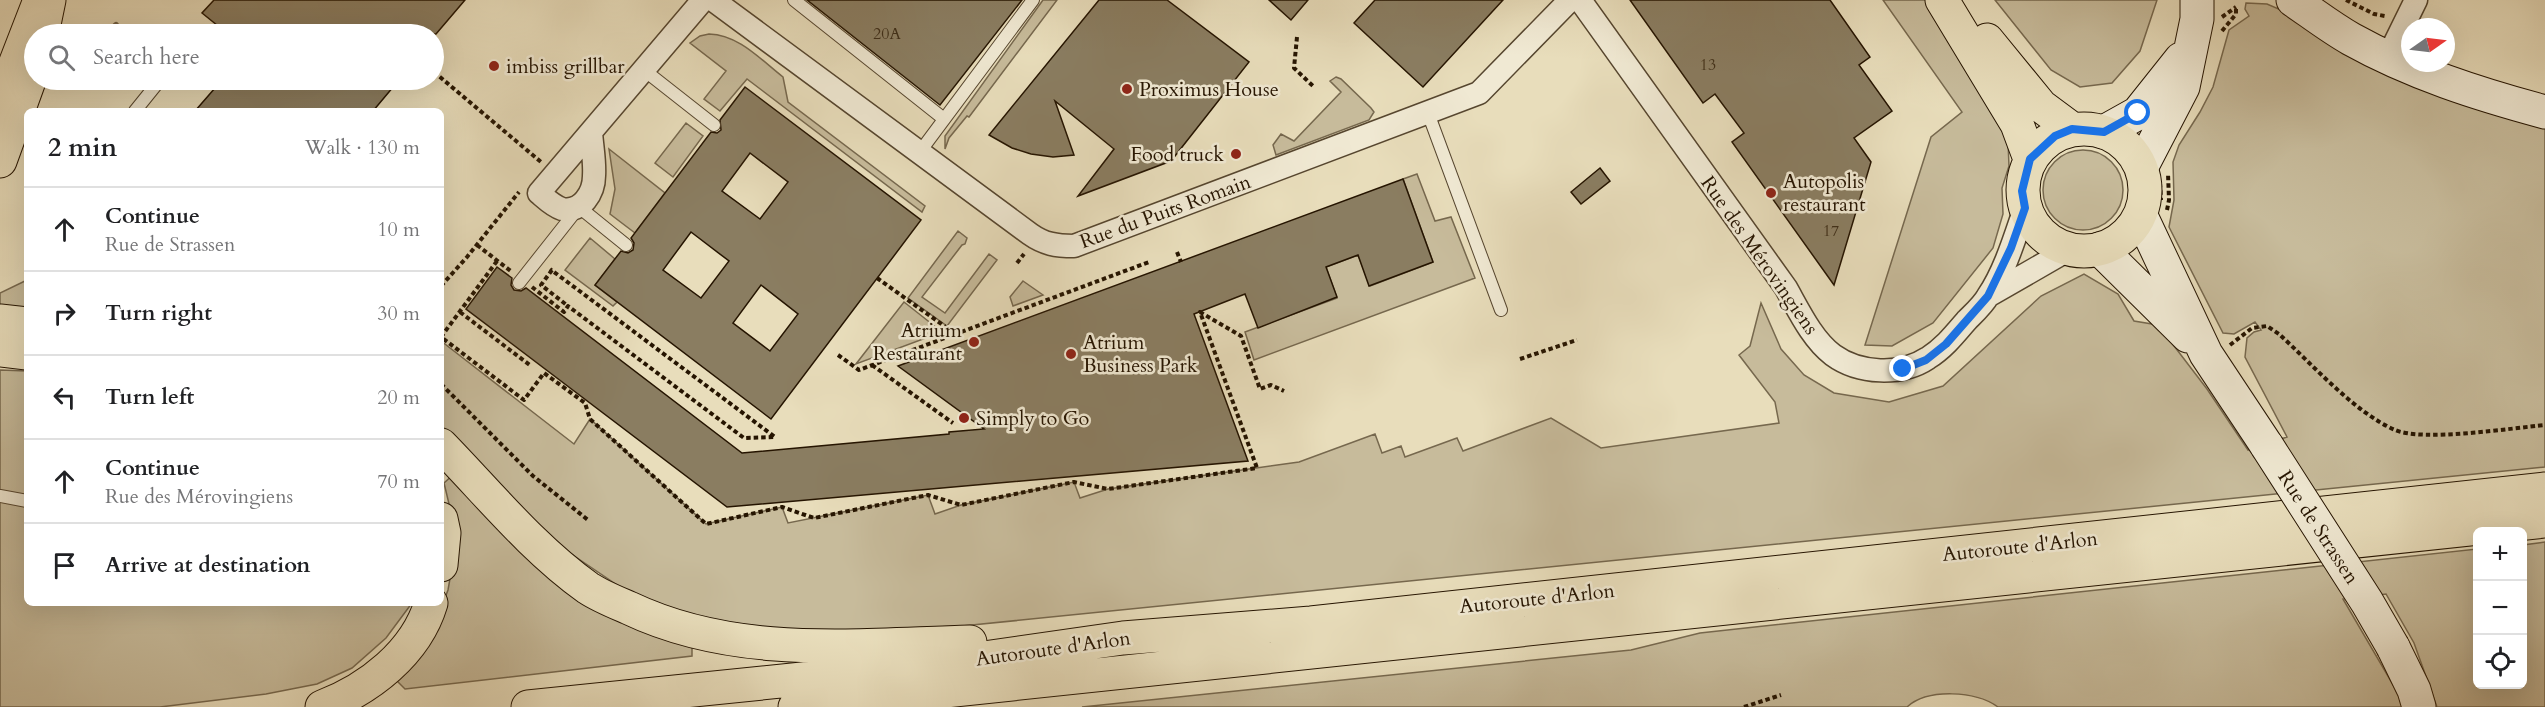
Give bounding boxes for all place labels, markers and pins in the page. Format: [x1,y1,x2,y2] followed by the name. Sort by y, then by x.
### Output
[506,53,625,80] place label: imbiss grillbar
[487,59,501,73] marker: imbiss grillbar
[1139,76,1279,103] place label: Proximus House
[1120,82,1134,96] marker: Proximus House
[1131,141,1224,168] place label: Food truck
[1229,147,1243,161] marker: Food truck
[1783,168,1866,218] place label: Autopolis restaurant
[1764,186,1778,200] marker: Autopolis restaurant
[873,317,963,367] place label: Atrium Restaurant
[1083,329,1198,379] place label: Atrium Business Park
[967,335,981,349] marker: Atrium Restaurant
[1064,347,1078,361] marker: Atrium Business Park
[976,405,1090,432] place label: Simply to Go
[957,411,971,425] marker: Simply to Go

